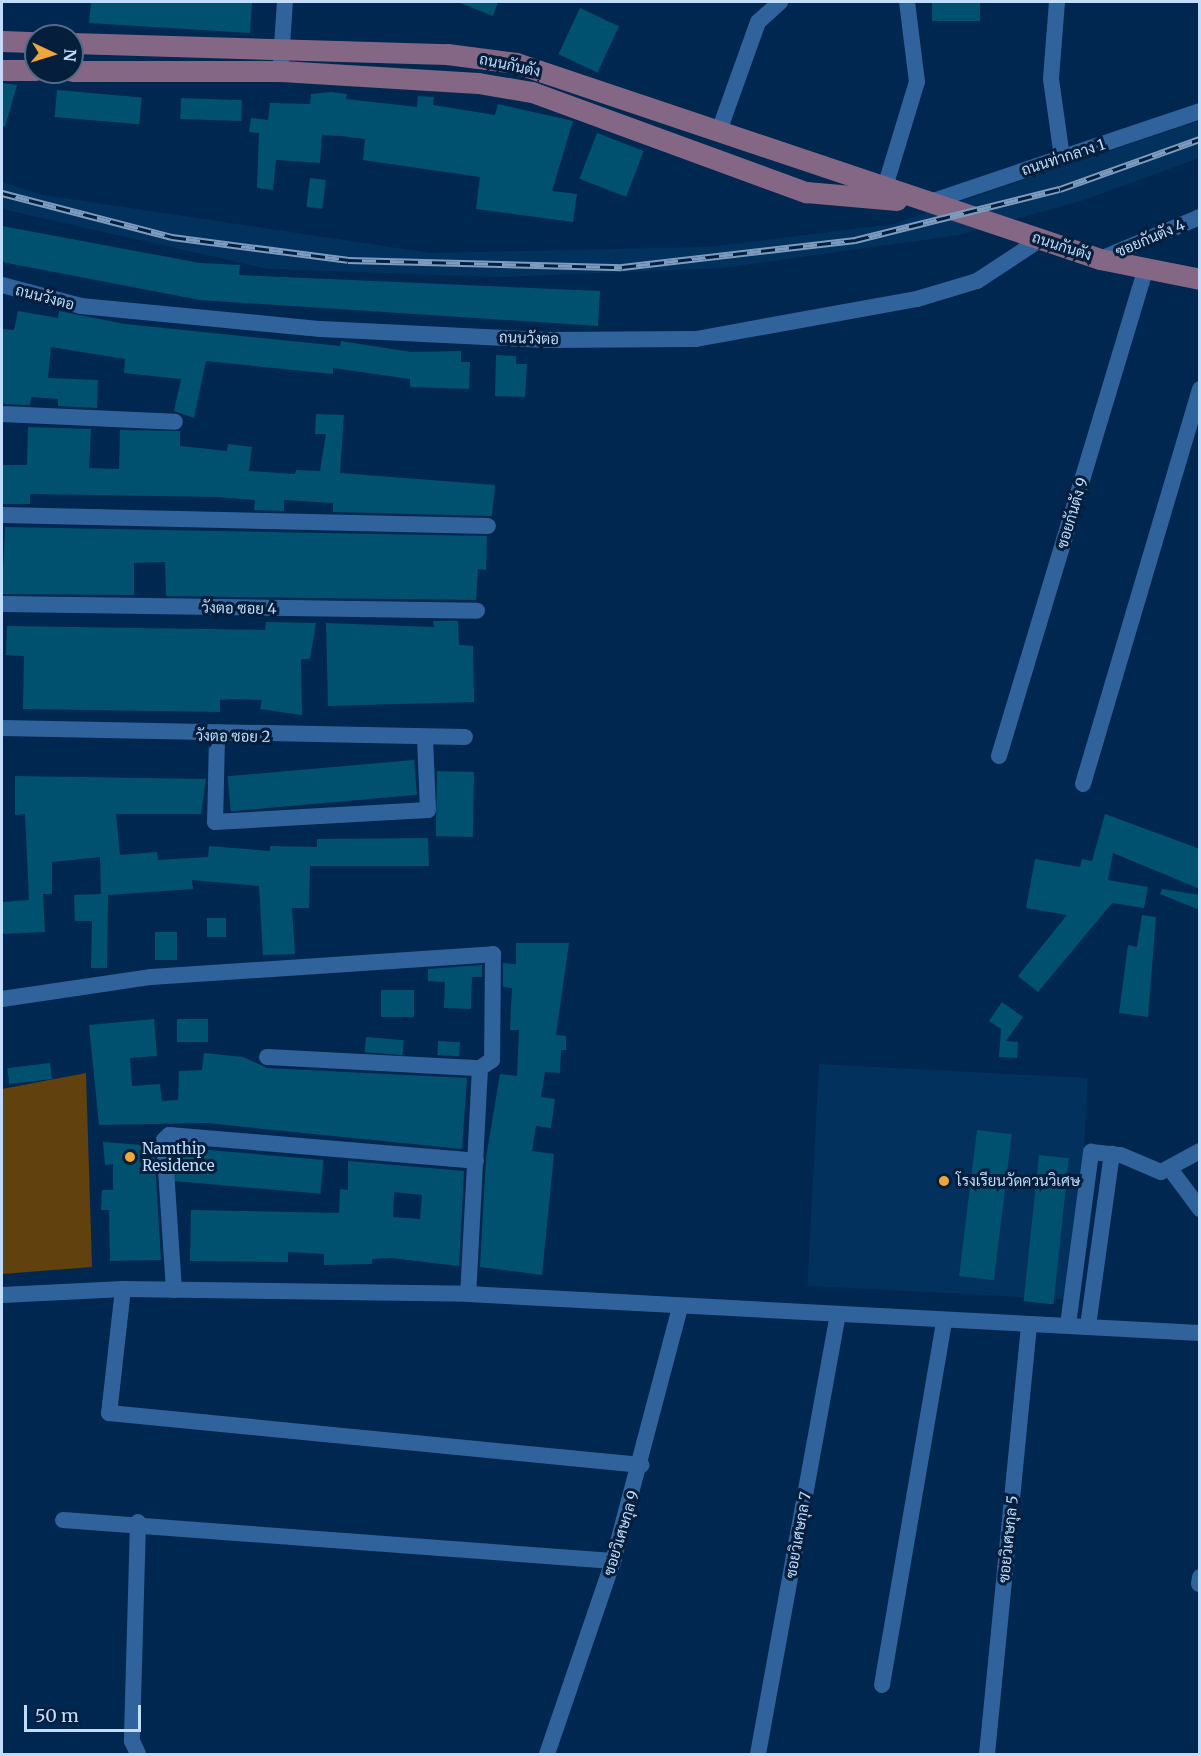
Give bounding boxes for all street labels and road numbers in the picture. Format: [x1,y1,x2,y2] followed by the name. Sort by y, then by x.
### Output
[478,50,542,80] street label: ถนนกันตัง
[1019,135,1107,179] street label: ถนนท่ากลาง 1
[1113,215,1187,261] street label: ซอยกันตัง 4
[1030,228,1094,264] street label: ถนนกันตัง
[14,281,76,313] street label: ถนนวังตอ
[499,328,559,348] street label: ถนนวังตอ
[1053,475,1091,551] street label: ซอยกันตัง 9
[201,598,277,618] street label: วังตอ ซอย 4
[195,726,271,746] street label: วังตอ ซอย 2
[600,1488,642,1578] street label: ซอยวิเศษกุล 9
[782,1490,814,1580] street label: ซอยวิเศษกุล 7
[994,1494,1022,1584] street label: ซอยวิเศษกุล 5

